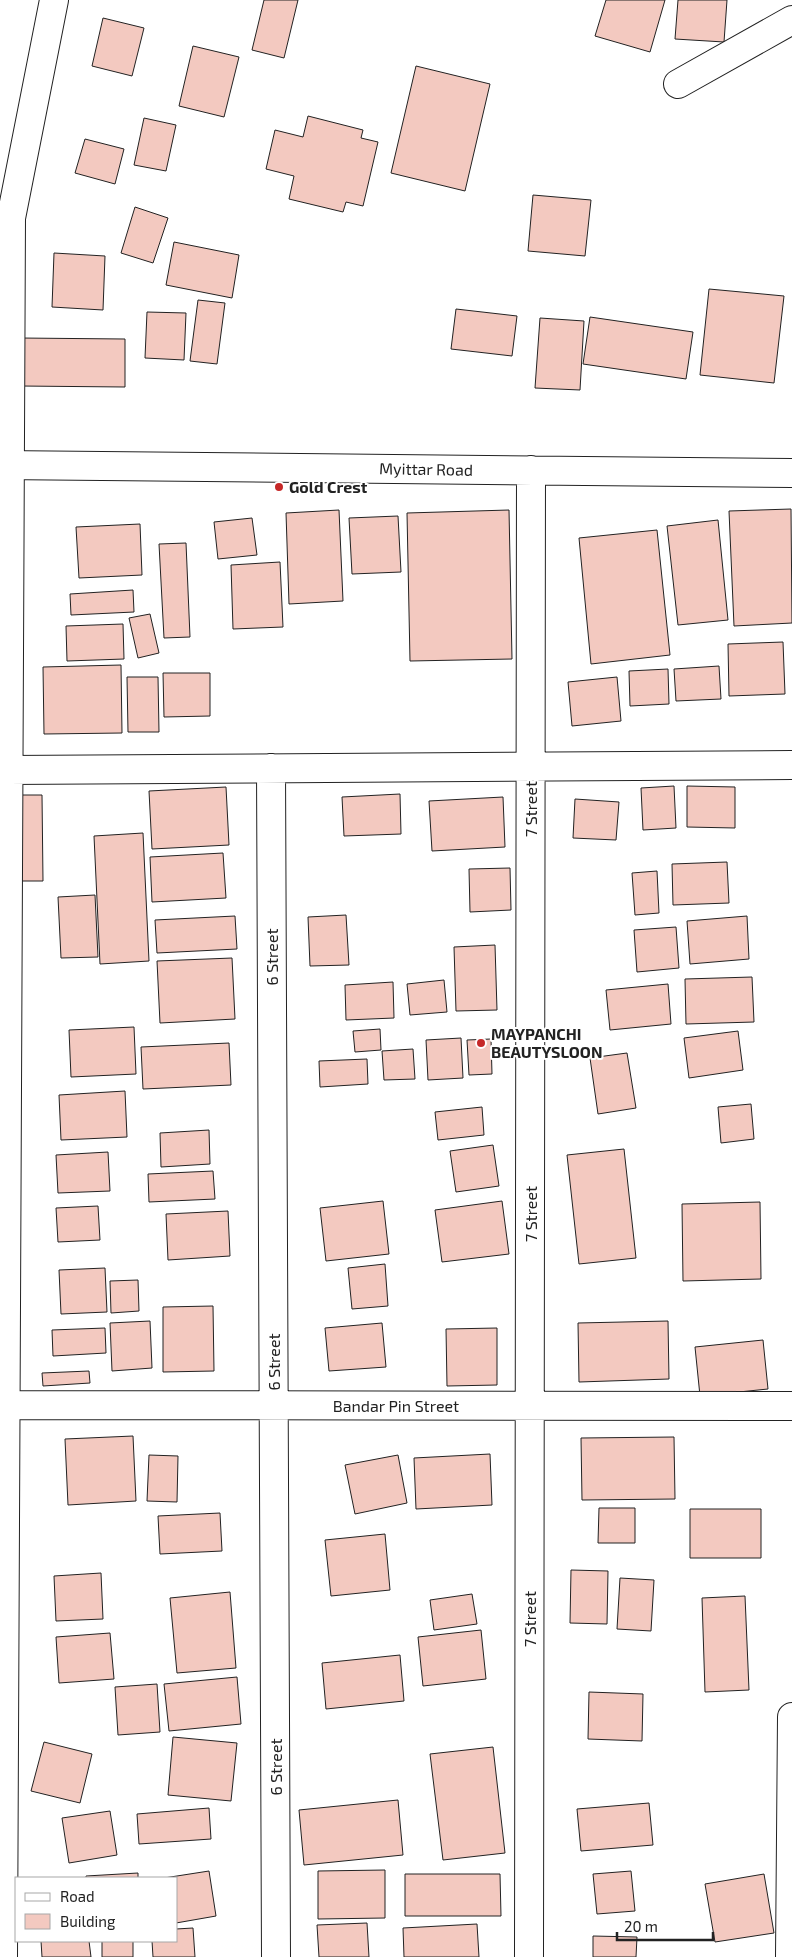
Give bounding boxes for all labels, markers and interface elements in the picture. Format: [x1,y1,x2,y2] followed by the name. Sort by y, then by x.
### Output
[379,458,473,479] street label: Myittar Road
[289,477,368,496] place label: Gold Crest
[273,481,285,493] marker: Gold Crest
[521,781,540,837] street label: 7 Street
[262,928,281,986] street label: 6 Street
[491,1024,602,1061] place label: MAYPANCHI BEAUTYSLOON
[475,1037,487,1049] marker: MAYPANCHI BEAUTYSLOON
[521,1186,540,1242] street label: 7 Street
[264,1333,283,1391] street label: 6 Street
[333,1396,459,1415] street label: Bandar Pin Street
[520,1591,539,1647] street label: 7 Street
[266,1738,285,1796] street label: 6 Street
[15,1877,178,1942] legend
[60,1887,95,1905] text: Road
[617,1910,713,1942] scale bar
[60,1912,116,1930] text: Building
[624,1917,658,1935] text: 20 m

